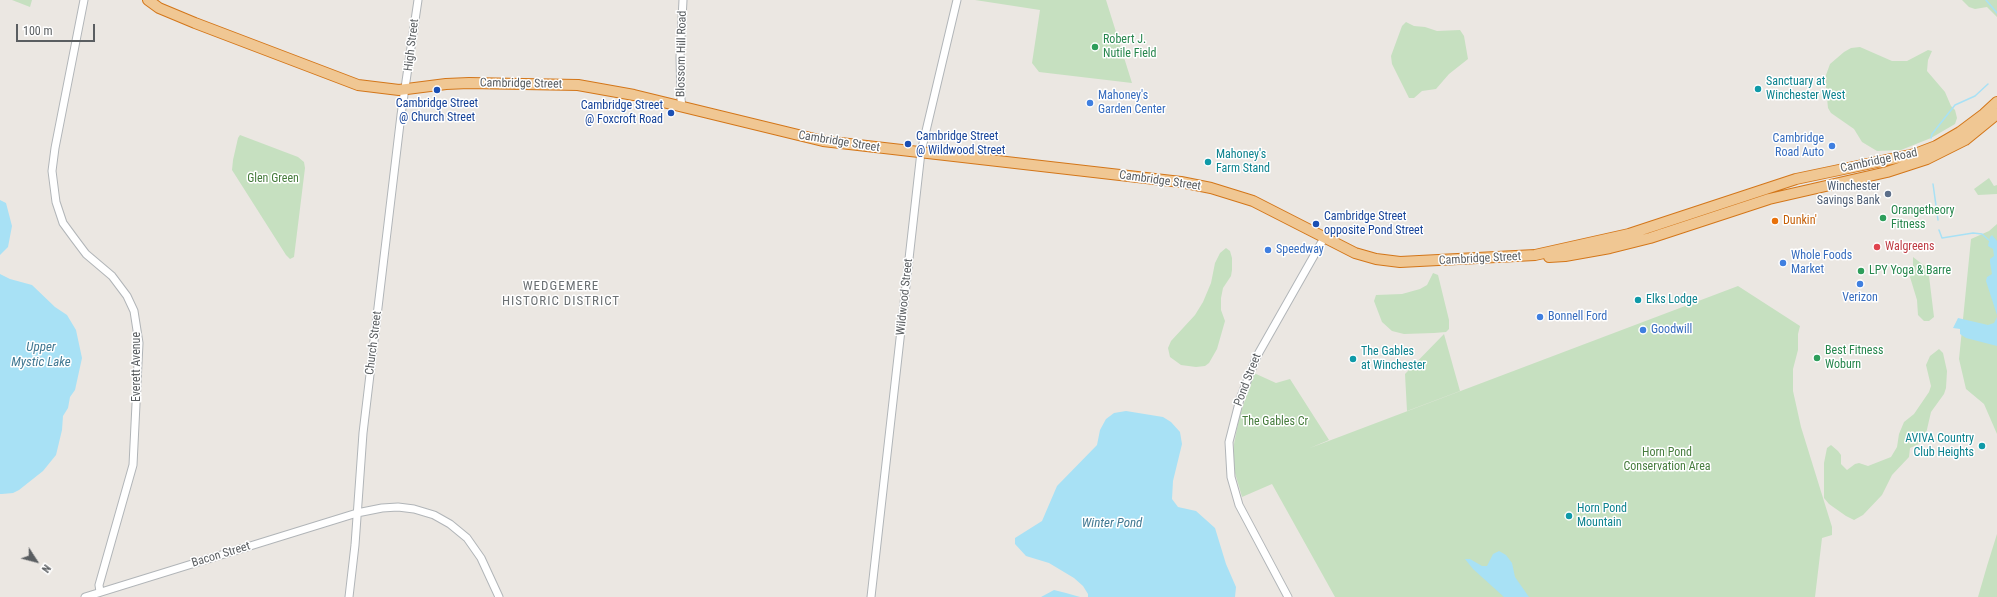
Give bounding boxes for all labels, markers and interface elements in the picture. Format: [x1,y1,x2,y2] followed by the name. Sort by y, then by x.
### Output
[674,11,690,97] street label: Blossom Hill Road
[18,16,97,42] scale bar
[402,18,422,72] street label: High Street
[23,24,53,38] text: 100 m
[1103,33,1157,61] place label: Robert J. Nutile Field
[1090,42,1100,52] marker: Robert J. Nutile Field
[1766,75,1845,103] place label: Sanctuary at Winchester West
[480,76,562,92] street label: Cambridge Street
[1753,84,1763,94] marker: Sanctuary at Winchester West
[432,85,442,95] marker: Cambridge Street @ Church Street
[1098,89,1166,117] place label: Mahoney's Garden Center
[396,97,478,125] place label: Cambridge Street @ Church Street
[1085,98,1095,108] marker: Mahoney's Garden Center
[581,99,663,127] place label: Cambridge Street @ Foxcroft Road
[666,108,676,118] marker: Cambridge Street @ Foxcroft Road
[797,128,881,156] street label: Cambridge Street
[916,130,1005,158] place label: Cambridge Street @ Wildwood Street
[1773,132,1824,160] place label: Cambridge Road Auto
[903,139,913,149] marker: Cambridge Street @ Wildwood Street
[1827,141,1837,151] marker: Cambridge Road Auto
[1839,146,1919,176] street label: Cambridge Road
[1216,148,1270,176] place label: Mahoney's Farm Stand
[1203,157,1213,167] marker: Mahoney's Farm Stand
[1118,168,1202,194] street label: Cambridge Street
[247,172,299,186] park label: Glen Green
[1817,180,1880,208] place label: Winchester Savings Bank
[1883,189,1893,199] marker: Winchester Savings Bank
[1891,204,1954,232] place label: Orangetheory Fitness
[1324,210,1423,238] place label: Cambridge Street opposite Pond Street
[1878,213,1888,223] marker: Orangetheory Fitness
[1783,214,1817,228] place label: Dunkin'
[1770,216,1780,226] marker: Dunkin'
[1311,219,1321,229] marker: Cambridge Street opposite Pond Street
[1885,240,1934,254] place label: Walgreens
[1872,242,1882,252] marker: Walgreens
[1276,243,1324,257] place label: Speedway
[1263,245,1273,255] marker: Speedway
[1791,249,1852,277] place label: Whole Foods Market
[1439,250,1521,268] street label: Cambridge Street
[894,258,916,336] street label: Wildwood Street
[1778,258,1788,268] marker: Whole Foods Market
[1869,264,1951,278] place label: LPY Yoga & Barre
[1856,266,1866,276] marker: LPY Yoga & Barre
[502,279,620,310] district label: WEDGEMERE HISTORIC DISTRICT
[1855,279,1865,289] marker: Verizon
[1842,291,1878,305] place label: Verizon
[1646,293,1698,307] place label: Elks Lodge
[1633,295,1643,305] marker: Elks Lodge
[363,310,385,376] street label: Church Street
[1548,310,1607,324] place label: Bonnell Ford
[1535,312,1545,322] marker: Bonnell Ford
[1651,323,1692,337] place label: Goodwill
[1638,325,1648,335] marker: Goodwill
[130,332,144,402] street label: Everett Avenue
[11,340,71,371] water label: Upper Mystic Lake
[1825,344,1883,372] place label: Best Fitness Woburn
[1361,345,1426,373] place label: The Gables at Winchester
[1231,352,1265,408] street label: Pond Street
[1812,353,1822,363] marker: Best Fitness Woburn
[1348,354,1358,364] marker: The Gables at Winchester
[1242,415,1308,429] park label: The Gables Cr
[1905,432,1974,460] place label: AVIVA Country Club Heights
[1977,441,1987,451] marker: AVIVA Country Club Heights
[1623,446,1711,474] park label: Horn Pond Conservation Area
[1577,502,1627,530] place label: Horn Pond Mountain
[1564,511,1574,521] marker: Horn Pond Mountain
[1082,516,1142,532] water label: Winter Pond
[190,539,252,571] street label: Bacon Street
[16,541,56,581] north arrow
[39,562,53,575] text: N

